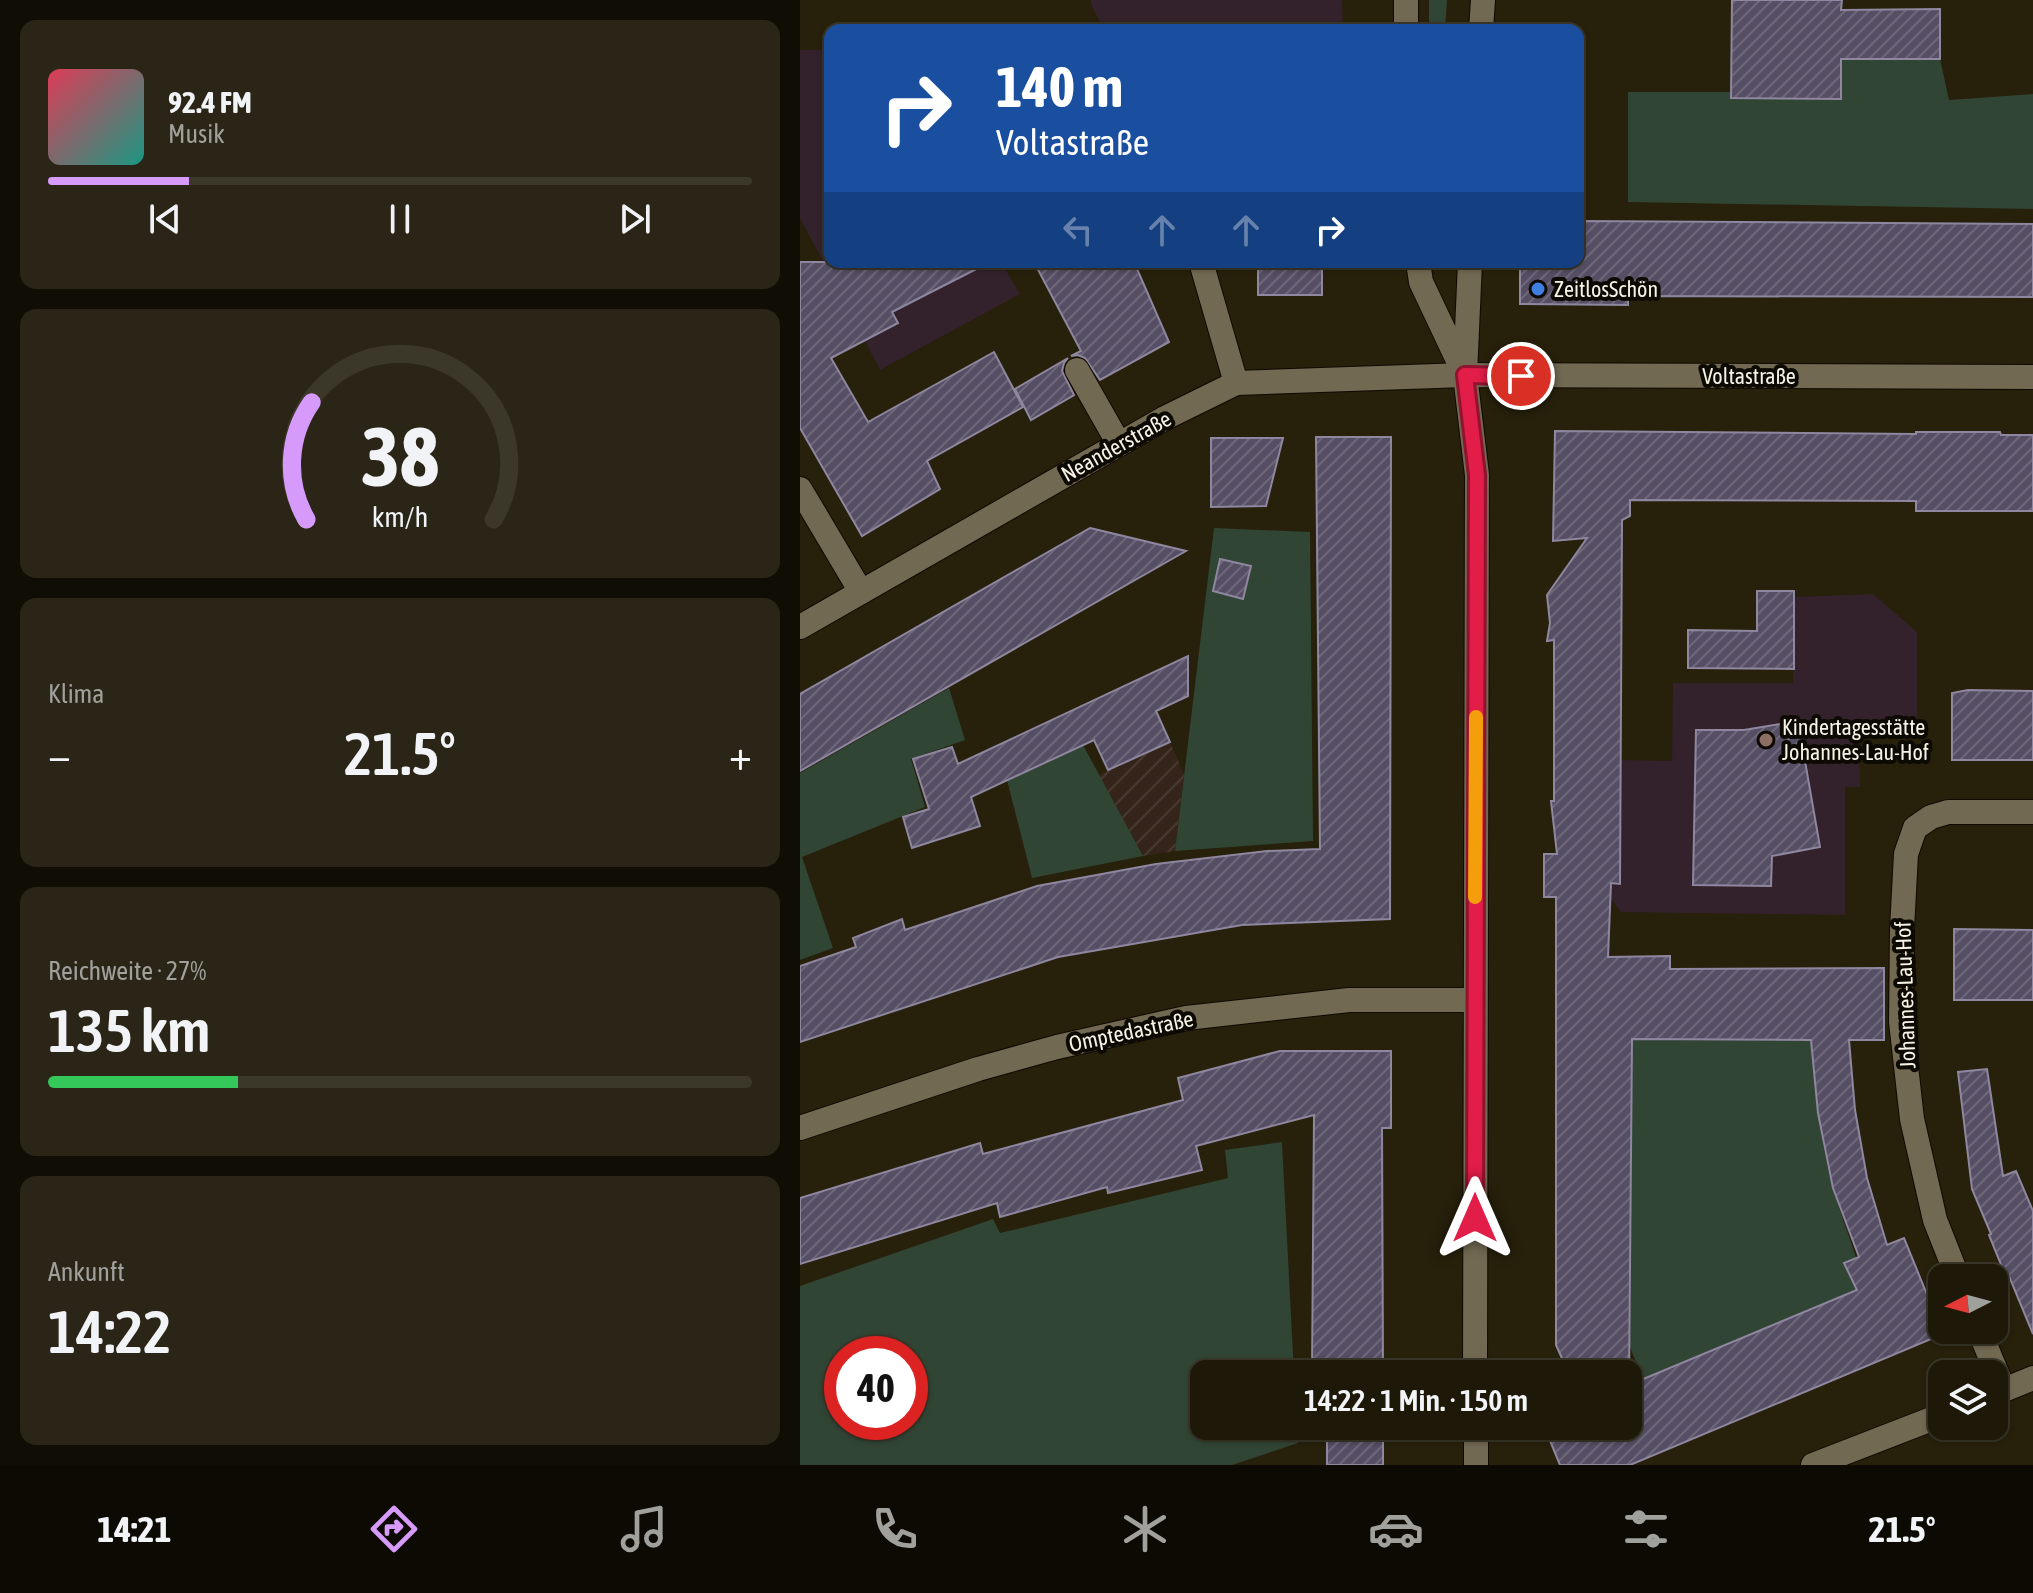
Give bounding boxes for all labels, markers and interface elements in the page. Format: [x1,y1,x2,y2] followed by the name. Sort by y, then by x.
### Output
[996,55,1123,119] text: 140 m
[864,56,968,160] icon: right
[168,85,252,119] text: 92.4 FM
[168,119,225,149] text: Musik
[996,121,1149,163] text: Voltastraße
[143,197,187,241] icon: previous
[378,197,422,241] icon: pause
[613,197,657,241] icon: next
[1056,208,1100,252] icon: left
[1140,208,1184,252] icon: ahead
[1224,208,1268,252] icon: ahead
[1308,208,1352,252] icon: right
[1554,276,1658,302] place label: ZeitlosSchön
[1529,280,1547,298] marker: ZeitlosSchön
[1487,342,1555,410] pin
[1499,354,1543,398] icon: arrive
[1702,363,1796,389] street label: Voltastraße
[1057,405,1175,487] street label: Neanderstraße
[361,407,439,503] text: 38
[372,500,428,533] text: km/h
[48,679,104,709] text: Klima
[1782,714,1929,765] place label: Kindertagesstätte Johannes-Lau-Hof
[344,719,456,788] text: 21.5°
[48,729,71,779] text: −
[729,729,752,779] text: +
[1757,731,1775,749] marker: Kindertagesstätte Johannes-Lau-Hof
[1889,921,1921,1069] street label: Johannes-Lau-Hof
[48,956,206,986] text: Reichweite · 27%
[48,996,210,1065] text: 135 km
[1066,1005,1196,1057] street label: Omptedastraße
[1433,1176,1517,1260] position arrow
[48,1257,125,1287] text: Ankunft
[1928,1264,2008,1344] north arrow
[1928,1264,2008,1440] map controls
[48,1297,171,1366] text: 14:22
[824,1336,928,1440] speed limit sign: 40
[1928,1360,2008,1440] button: layers
[1304,1383,1528,1417] text: 14:22 · 1 Min. · 150 m
[366,1501,422,1557] icon: directions
[616,1501,672,1557] icon: music
[867,1501,923,1557] icon: phone
[1117,1501,1173,1557] icon: climate
[1368,1501,1424,1557] icon: car
[1618,1501,1674,1557] icon: filters
[97,1508,171,1550] text: 14:21
[1869,1508,1936,1550] text: 21.5°

